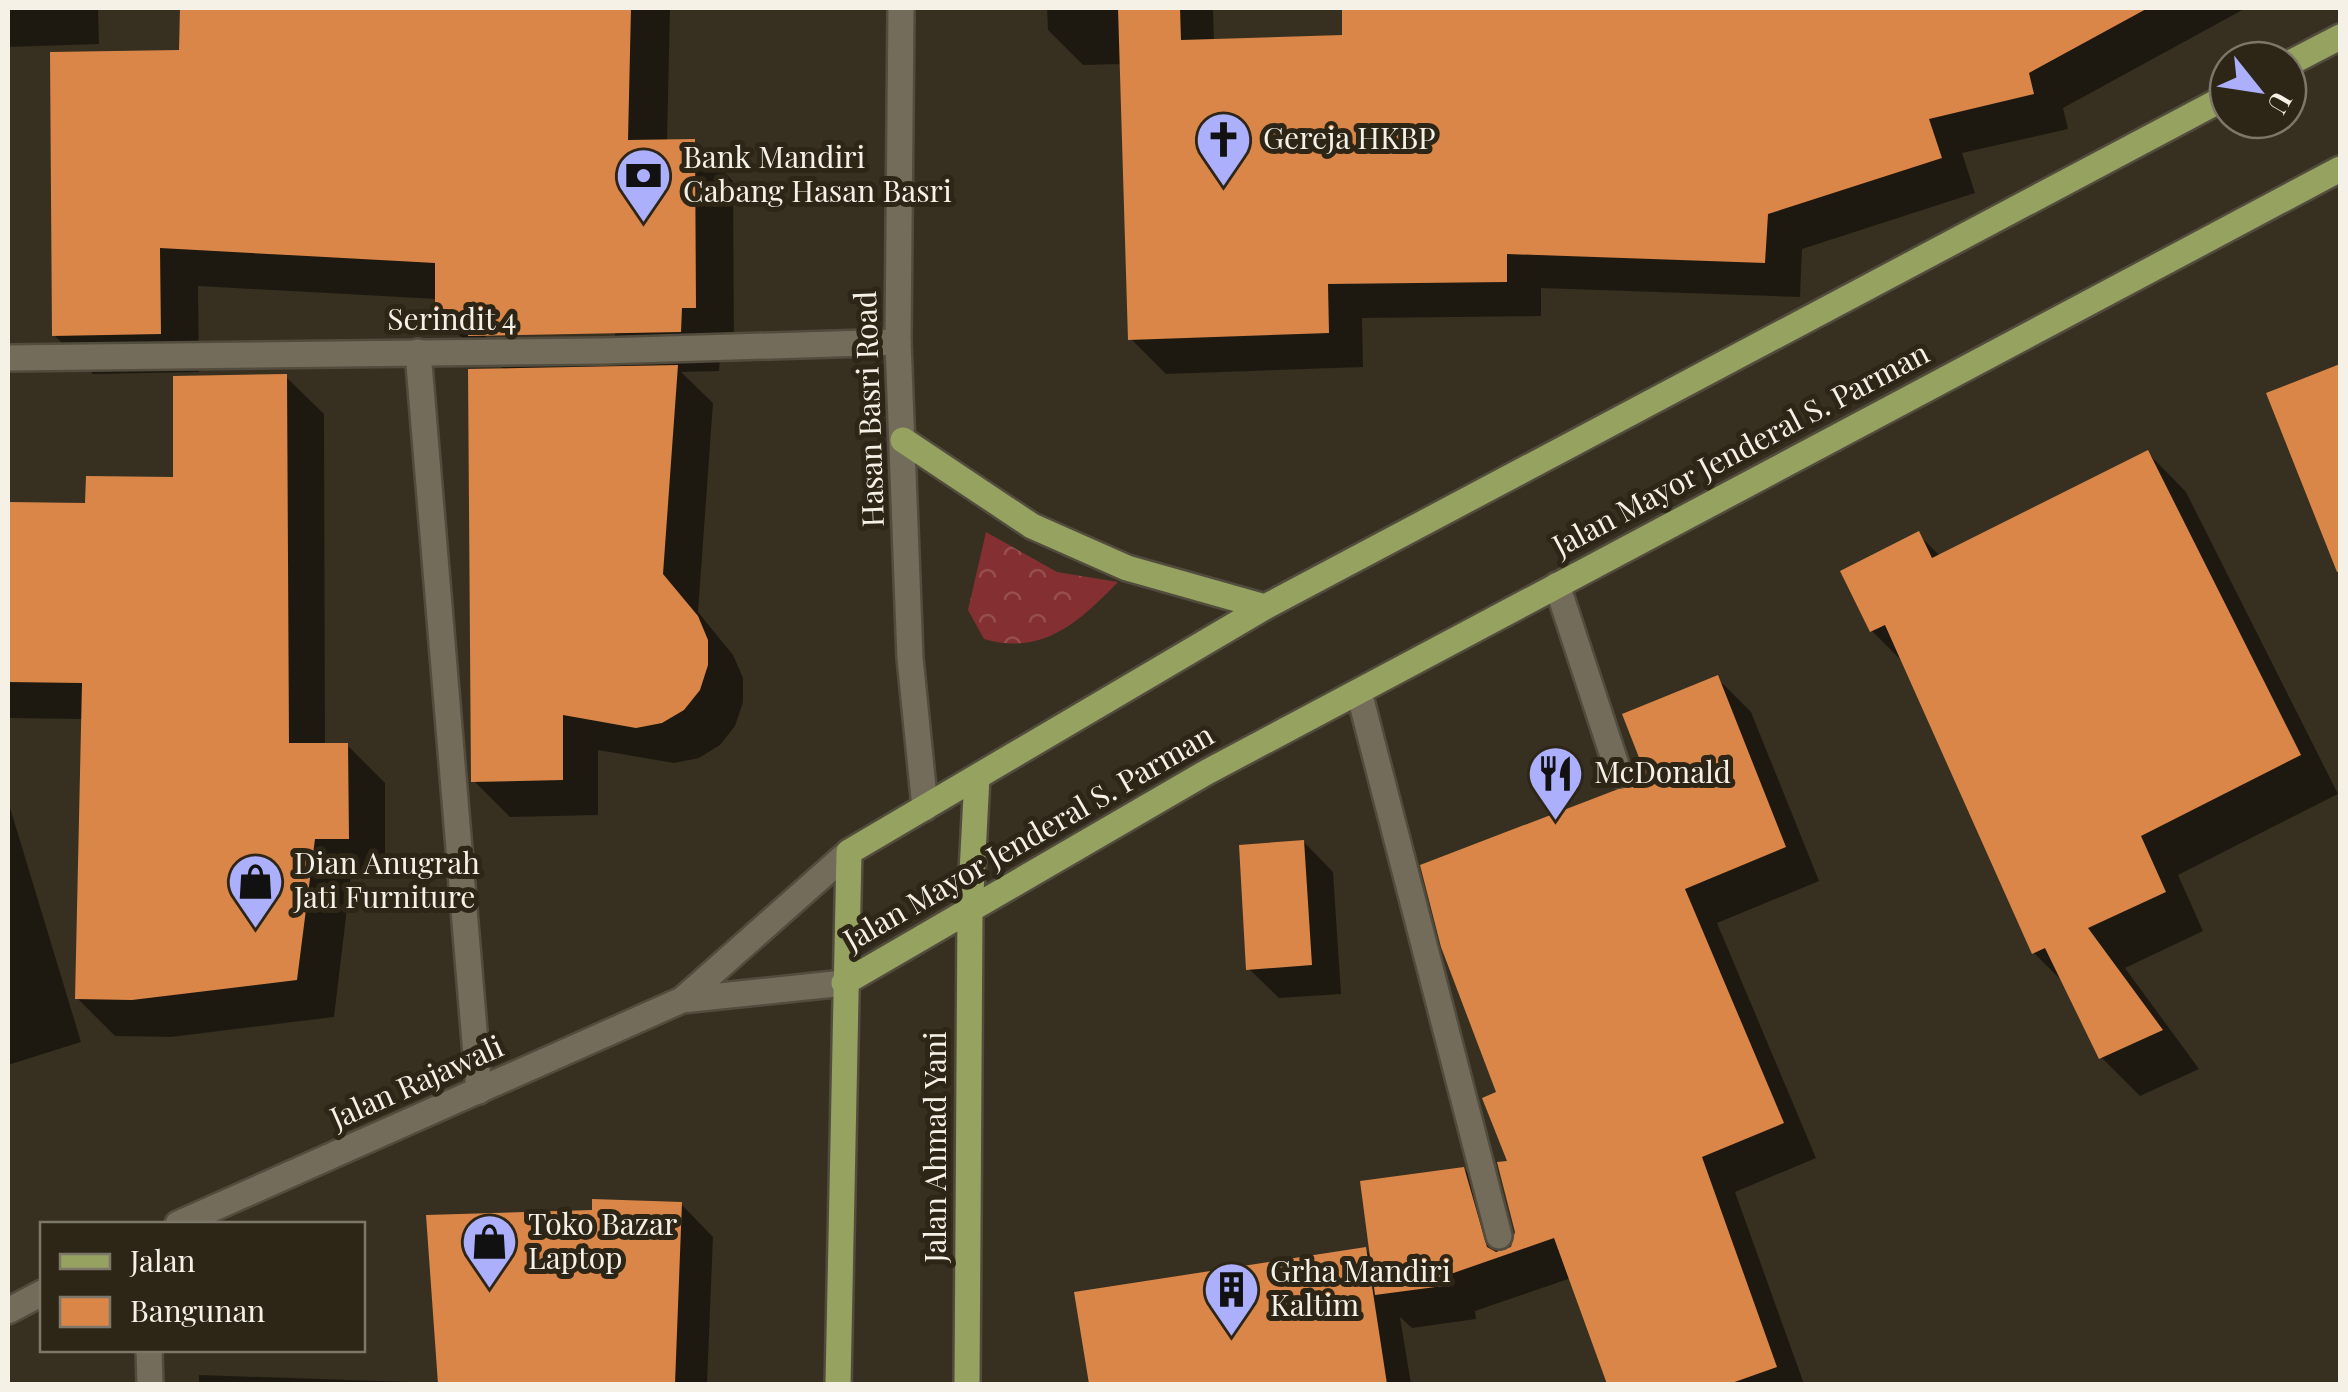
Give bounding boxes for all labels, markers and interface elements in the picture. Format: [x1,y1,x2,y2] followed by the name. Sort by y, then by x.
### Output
[2208,40,2308,140] north arrow
[2260,86,2302,121] text: U
[1194,109,1254,188] church icon: Gereja HKBP
[1263,117,1436,157] place label: Gereja HKBP
[683,136,952,210] place label: Bank Mandiri Cabang Hasan Basri
[614,145,674,224] bank icon: Bank Mandiri Cabang Hasan Basri
[844,290,892,528] street label: Hasan Basri Road
[387,298,517,338] street label: Serindit 4
[1544,332,1935,565] street label: Jalan Mayor Jenderal S. Parman
[835,714,1220,959] street label: Jalan Mayor Jenderal S. Parman
[1525,743,1585,822] restaurant icon: McDonald
[1594,751,1731,791] place label: McDonald
[293,842,480,916] place label: Dian Anugrah Jati Furniture
[225,851,285,930] shop icon: Dian Anugrah Jati Furniture
[322,1025,509,1138] street label: Jalan Rajawali
[914,1031,954,1264] street label: Jalan Ahmad Yani
[528,1203,677,1277] place label: Toko Bazar Laptop
[459,1212,519,1291] shop icon: Toko Bazar Laptop
[40,1222,365,1352] legend
[129,1240,196,1280] text: Jalan
[1270,1250,1451,1324] place label: Grha Mandiri Kaltim
[1201,1259,1261,1338] building icon: Grha Mandiri Kaltim
[130,1290,265,1330] text: Bangunan

